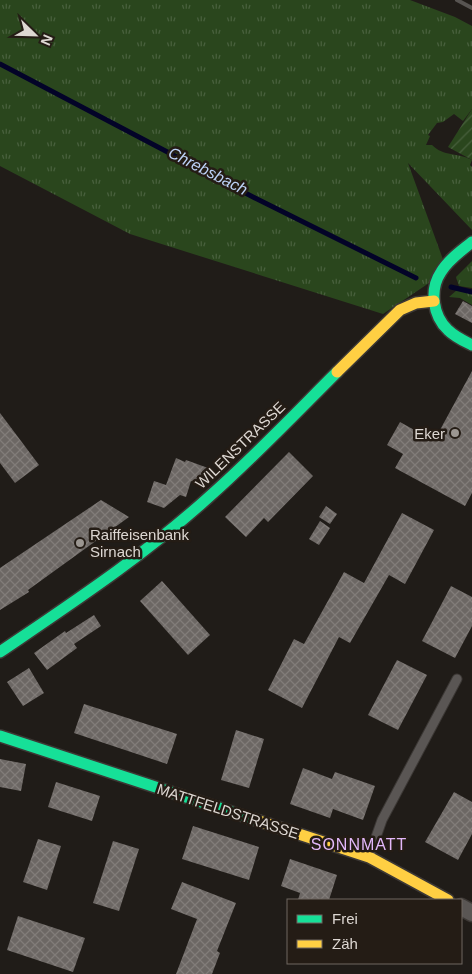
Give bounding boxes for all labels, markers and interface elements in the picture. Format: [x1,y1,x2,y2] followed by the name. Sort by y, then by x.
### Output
[10,10,60,60] north arrow
[38,32,56,48] text: N
[166,144,250,198] water label: Chrebsbach
[192,398,288,492] street label: WILENSTRASSE
[414,425,445,442] place label: Eker
[449,427,461,439] marker: Eker
[90,526,189,560] place label: Raiffeisenbank Sirnach
[74,537,86,549] marker: Raiffeisenbank Sirnach
[155,780,301,842] street label: MATTFELDSTRASSE
[311,836,407,853] district label: SONNMATT
[287,899,462,964] legend
[332,910,358,927] text: Frei
[332,935,358,952] text: Zäh

